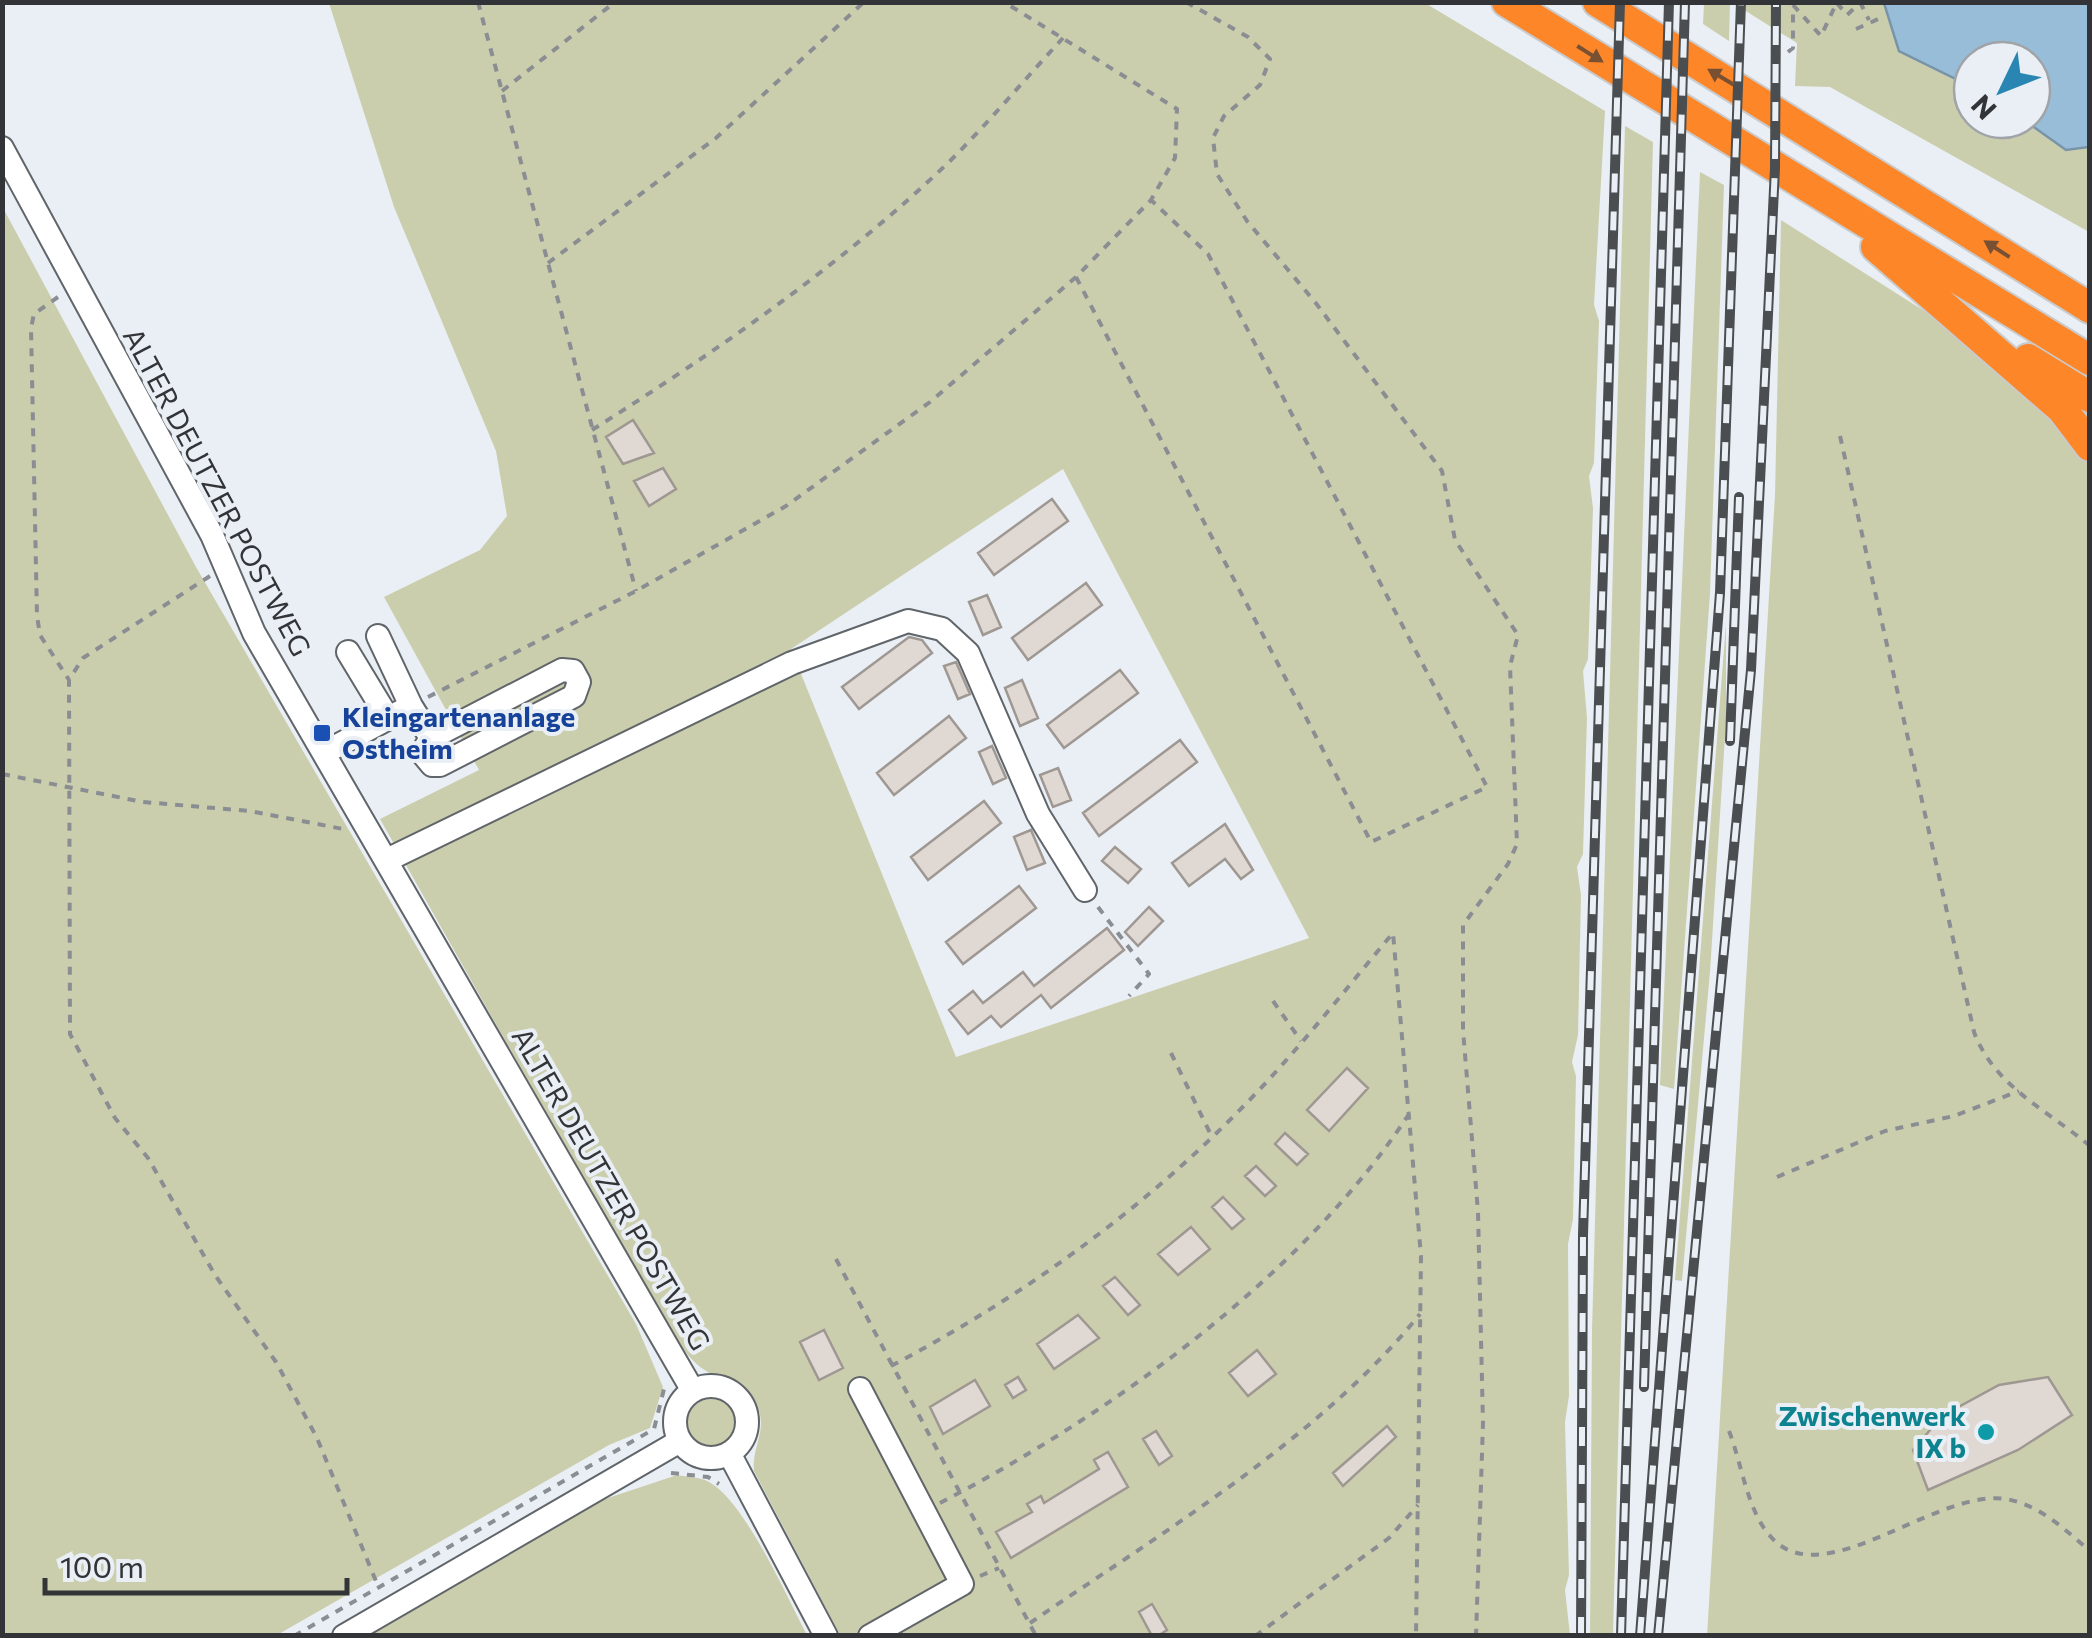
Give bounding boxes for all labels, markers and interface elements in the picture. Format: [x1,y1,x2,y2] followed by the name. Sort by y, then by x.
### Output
[1952,40,2052,140] north arrow
[1576,44,1604,62] one-way arrow
[1707,69,1735,86] one-way arrow
[1963,88,2003,127] text: N
[1983,241,2010,259] one-way arrow
[117,322,319,661] street label: ALTER DEUTZER POSTWEG
[342,699,575,765] place label: Kleingartenanlage Ostheim
[311,722,333,744] marker: Kleingartenanlage Ostheim
[505,1021,718,1356] street label: ALTER DEUTZER POSTWEG
[1778,1398,1966,1464] place label: Zwischenwerk IX b
[1975,1421,1997,1443] marker: Zwischenwerk IX b
[45,1533,348,1595] scale bar
[60,1547,144,1584] text: 100 m

